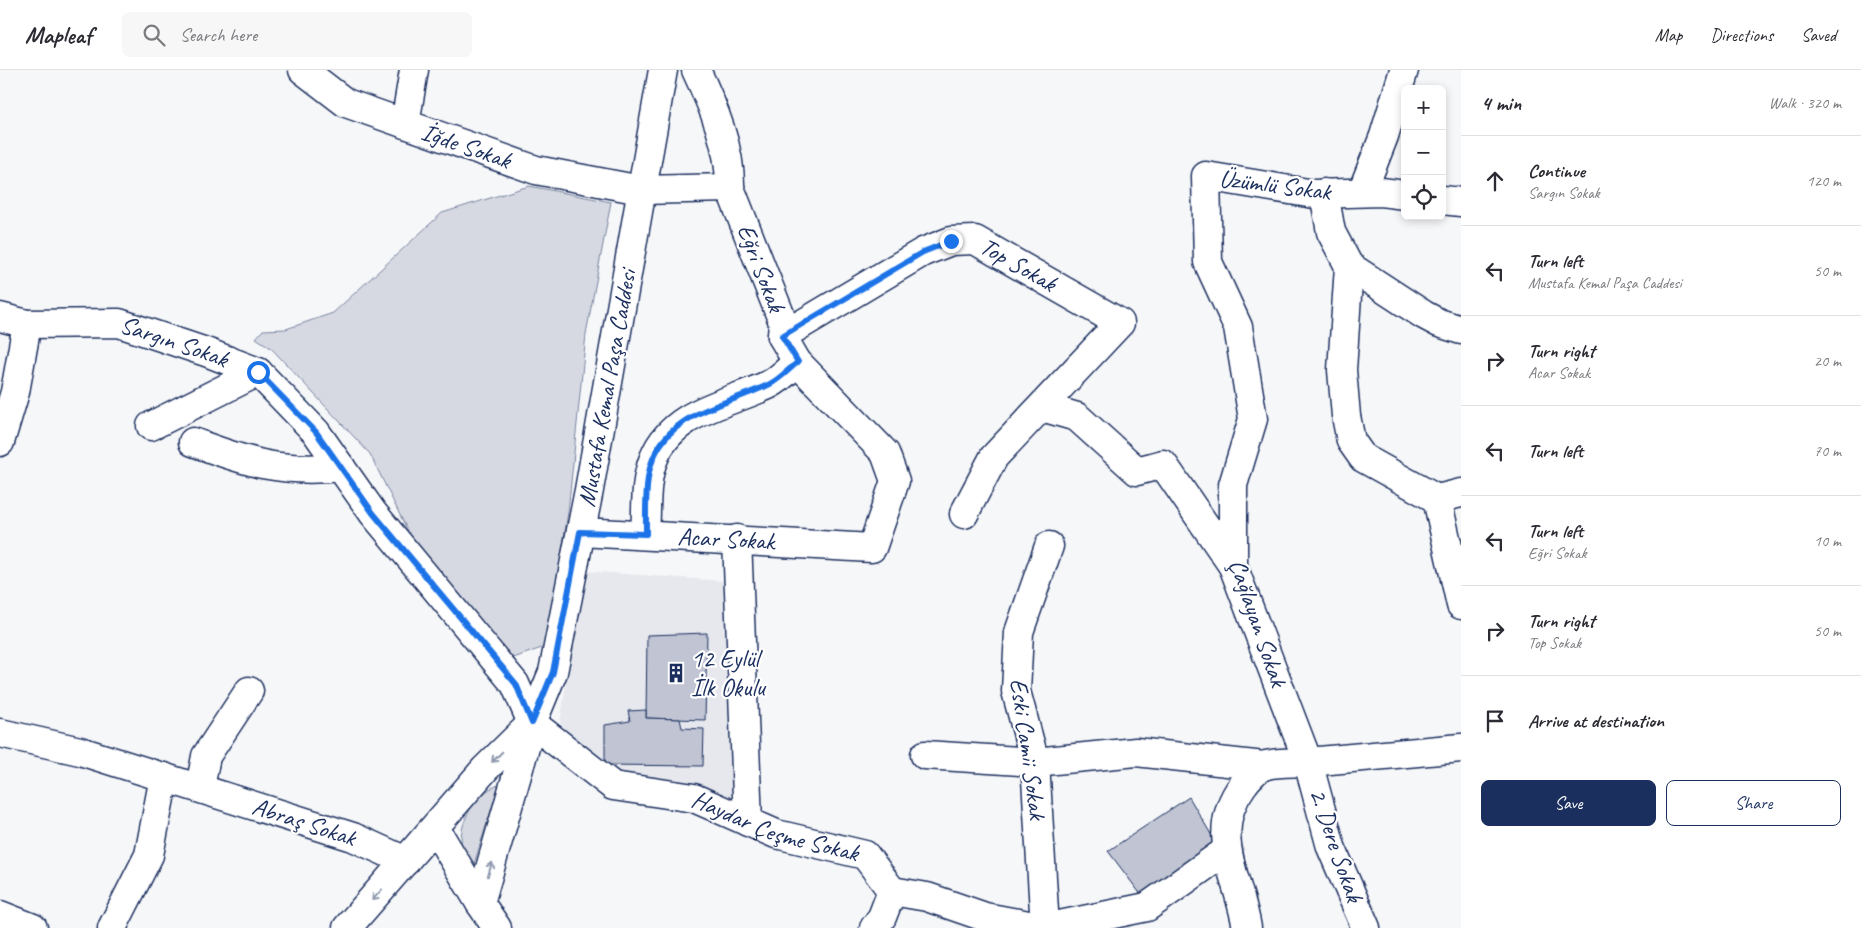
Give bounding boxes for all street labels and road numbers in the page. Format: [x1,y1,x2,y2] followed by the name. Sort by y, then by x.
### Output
[417,116,517,177] street label: İğde Sokak
[1218,162,1334,208] street label: Üzümlü Sokak
[730,220,793,318] street label: Eğri Sokak
[974,230,1064,300] street label: Top Sokak
[570,264,644,509] street label: Mustafa Kemal Paşa Caddesi
[116,309,234,376] street label: Sargın Sokak
[677,520,777,558] street label: Acar Sokak
[1221,555,1295,693] street label: Çağlayan Sokak
[1002,676,1054,824] street label: Eski Camii Sokak
[687,783,863,869] street label: Haydar Çeşme Sokak
[1302,784,1371,908] street label: 2. Dere Sokak
[248,790,362,854] street label: Abraş Sokak

